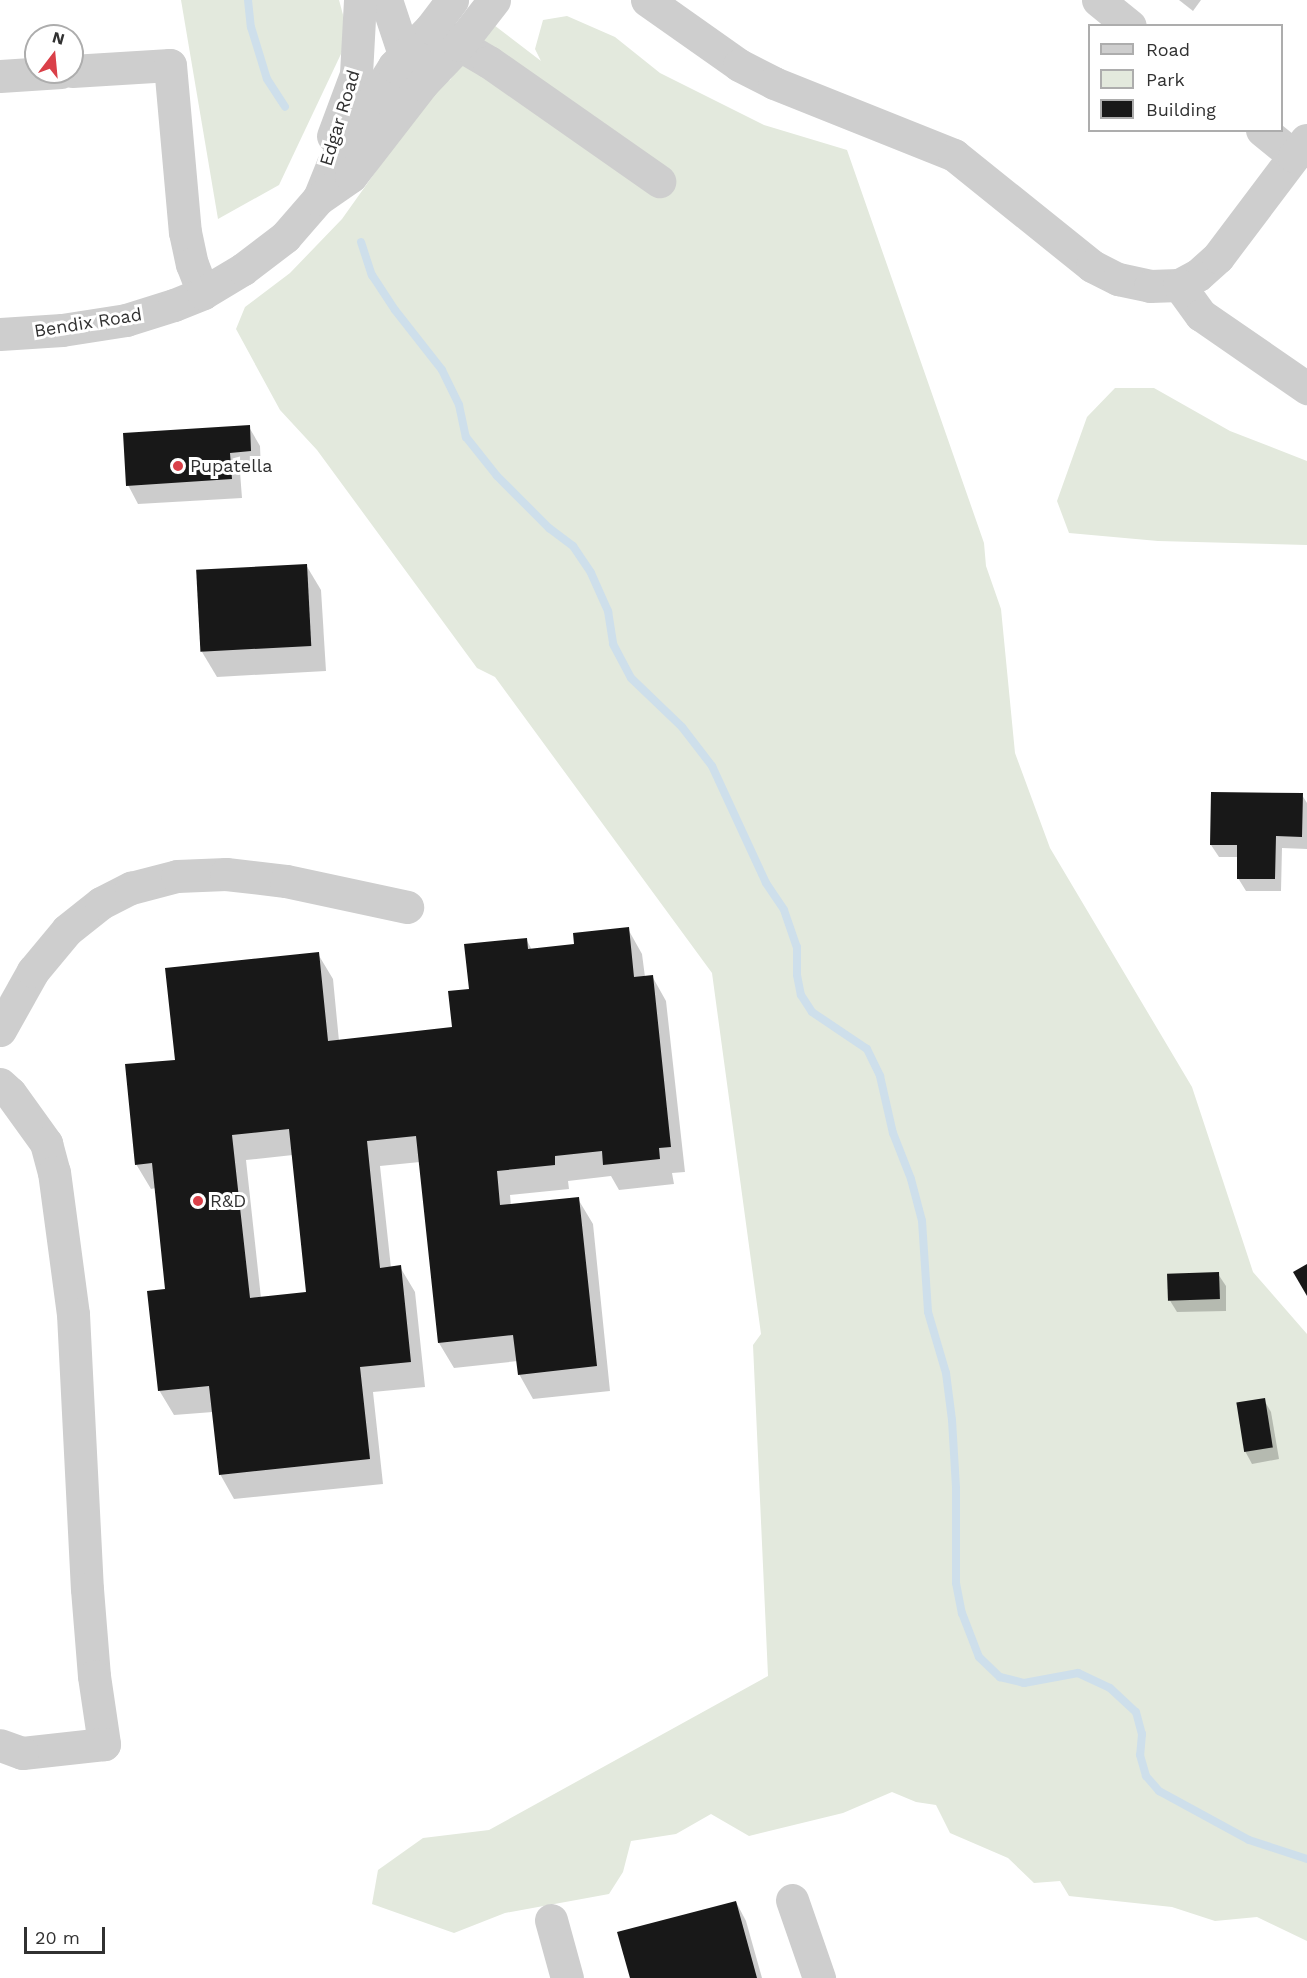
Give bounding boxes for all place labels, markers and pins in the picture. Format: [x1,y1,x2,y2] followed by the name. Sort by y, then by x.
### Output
[190,455,272,477] place label: Pupatella
[171,459,185,473] marker: Pupatella
[210,1190,246,1212] place label: R&D
[191,1194,205,1208] marker: R&D

